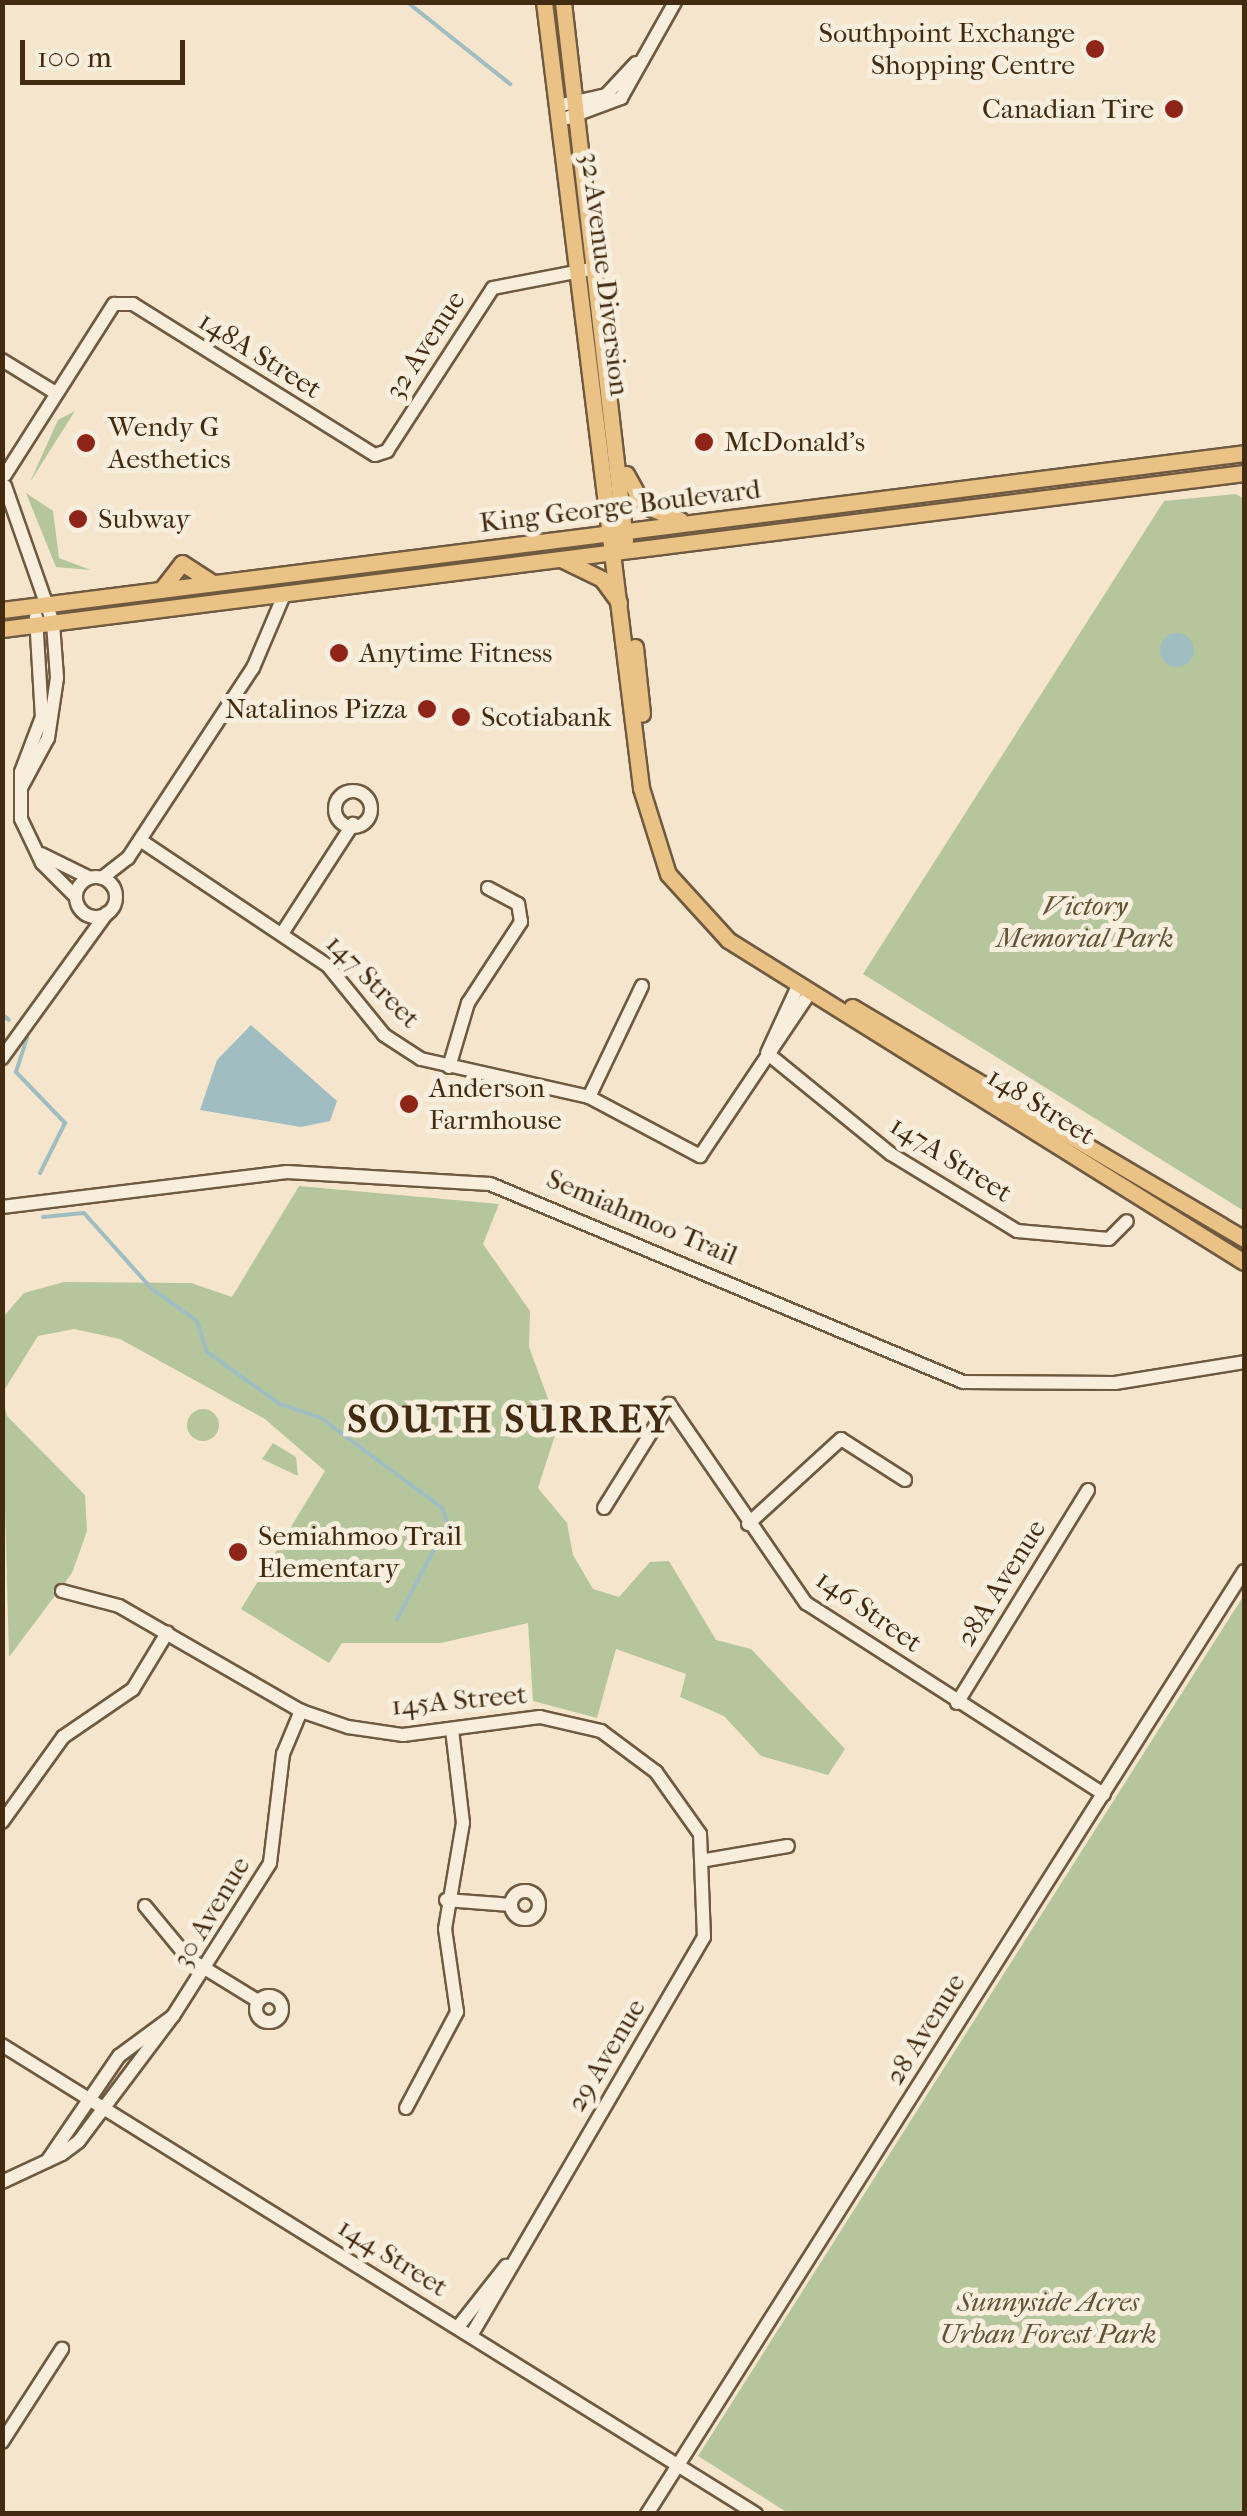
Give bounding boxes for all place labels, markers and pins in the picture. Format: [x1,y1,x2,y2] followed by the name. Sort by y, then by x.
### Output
[818,16,1075,82] place label: Southpoint Exchange Shopping Centre
[1084,38,1106,60] marker: Southpoint Exchange Shopping Centre
[982,92,1154,126] place label: Canadian Tire
[1163,98,1185,120] marker: Canadian Tire
[108,410,231,476] place label: Wendy G Aesthetics
[724,425,865,459] place label: McDonald's
[73,430,99,456] marker: Wendy G Aesthetics
[693,431,715,453] marker: McDonald's
[98,502,190,536] place label: Subway
[67,508,89,530] marker: Subway
[359,636,552,670] place label: Anytime Fitness
[328,642,350,664] marker: Anytime Fitness
[225,692,407,726] place label: Natalinos Pizza
[416,698,438,720] marker: Natalinos Pizza
[481,700,611,734] place label: Scotiabank
[450,706,472,728] marker: Scotiabank
[429,1071,562,1137] place label: Anderson Farmhouse
[398,1093,420,1115] marker: Anderson Farmhouse
[258,1519,462,1585] place label: Semiahmoo Trail Elementary
[227,1541,249,1563] marker: Semiahmoo Trail Elementary

